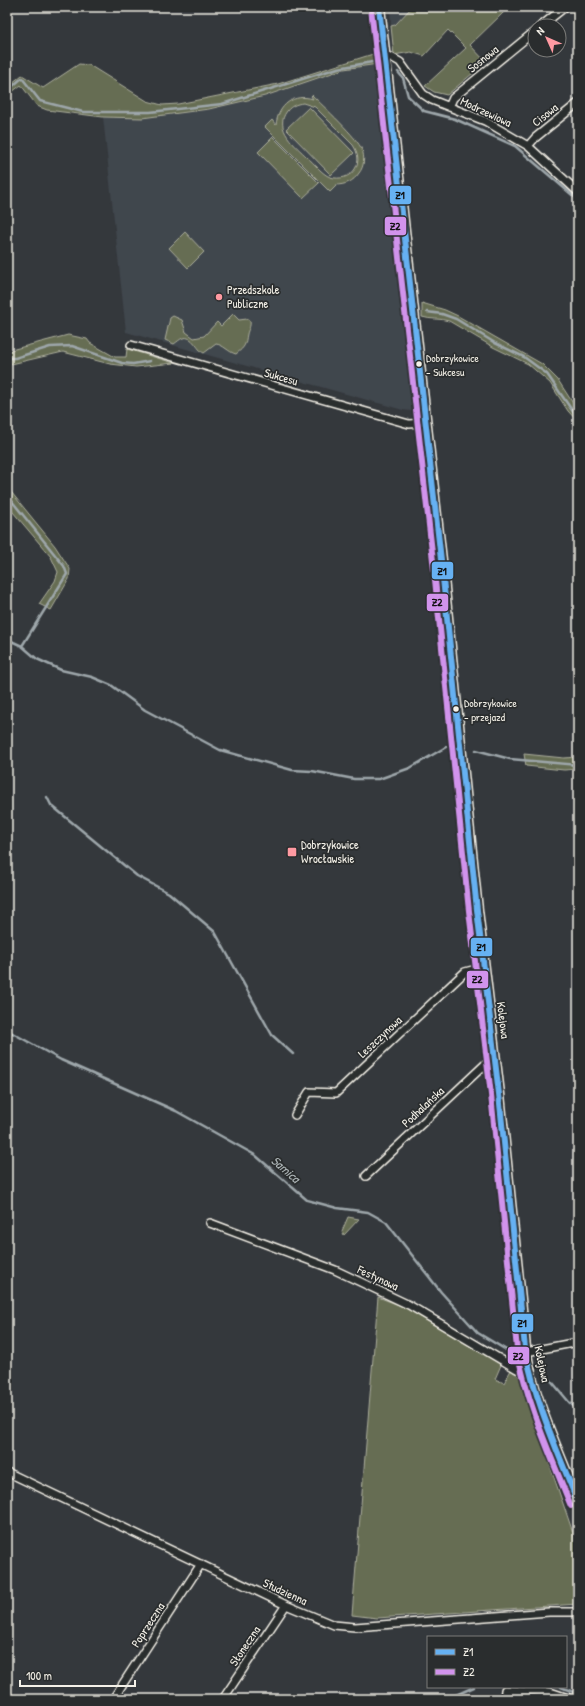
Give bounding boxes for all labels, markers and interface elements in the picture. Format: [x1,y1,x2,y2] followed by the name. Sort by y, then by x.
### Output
[527,18,567,58] north arrow
[533,24,547,38] text: N
[464,41,502,76] street label: Sosnowa
[458,92,515,131] street label: Modrzewiowa
[528,99,562,130] street label: Cisowa
[389,185,412,205] line badge: Z1
[395,188,405,202] text: Z1
[384,216,407,236] line badge: Z2
[390,219,401,233] text: Z2
[227,281,280,312] place label: Przedszkole Publiczne
[214,292,224,302] marker: Przedszkole Publiczne
[426,351,480,379] place label: Dobrzykowice – Sukcesu
[414,359,424,369] marker: Dobrzykowice – Sukcesu
[262,364,300,389] street label: Sukcesu
[431,561,454,580] line badge: Z1
[437,564,447,578] text: Z1
[426,593,449,612] line badge: Z2
[432,595,443,609] text: Z2
[464,696,518,724] place label: Dobrzykowice – przejazd
[451,704,461,714] marker: Dobrzykowice – przejazd
[301,836,359,867] place label: Dobrzykowice Wrocławskie
[286,846,298,858] marker: Dobrzykowice Wrocławskie
[470,937,493,957] line badge: Z1
[476,940,486,954] text: Z1
[466,970,489,989] line badge: Z2
[472,972,483,986] text: Z2
[493,1001,514,1040] street label: Kolejowa
[354,1012,406,1061] street label: Leszczynowa
[398,1082,448,1131] street label: Podhalańska
[268,1151,306,1188] water label: Samica
[354,1260,402,1295] street label: Festynowa
[511,1313,534,1333] line badge: Z1
[517,1316,527,1330] text: Z1
[530,1344,555,1384] street label: Kolejowa
[507,1346,530,1365] line badge: Z2
[513,1349,524,1363] text: Z2
[260,1574,310,1609] street label: Studzienna
[127,1599,169,1650] street label: Poprzeczna
[225,1622,264,1669] street label: Słoneczna
[427,1636,567,1688] legend
[463,1643,473,1660] text: Z1
[20,1662,135,1688] scale bar
[463,1663,475,1680] text: Z2
[26,1667,52,1684] text: 100 m

